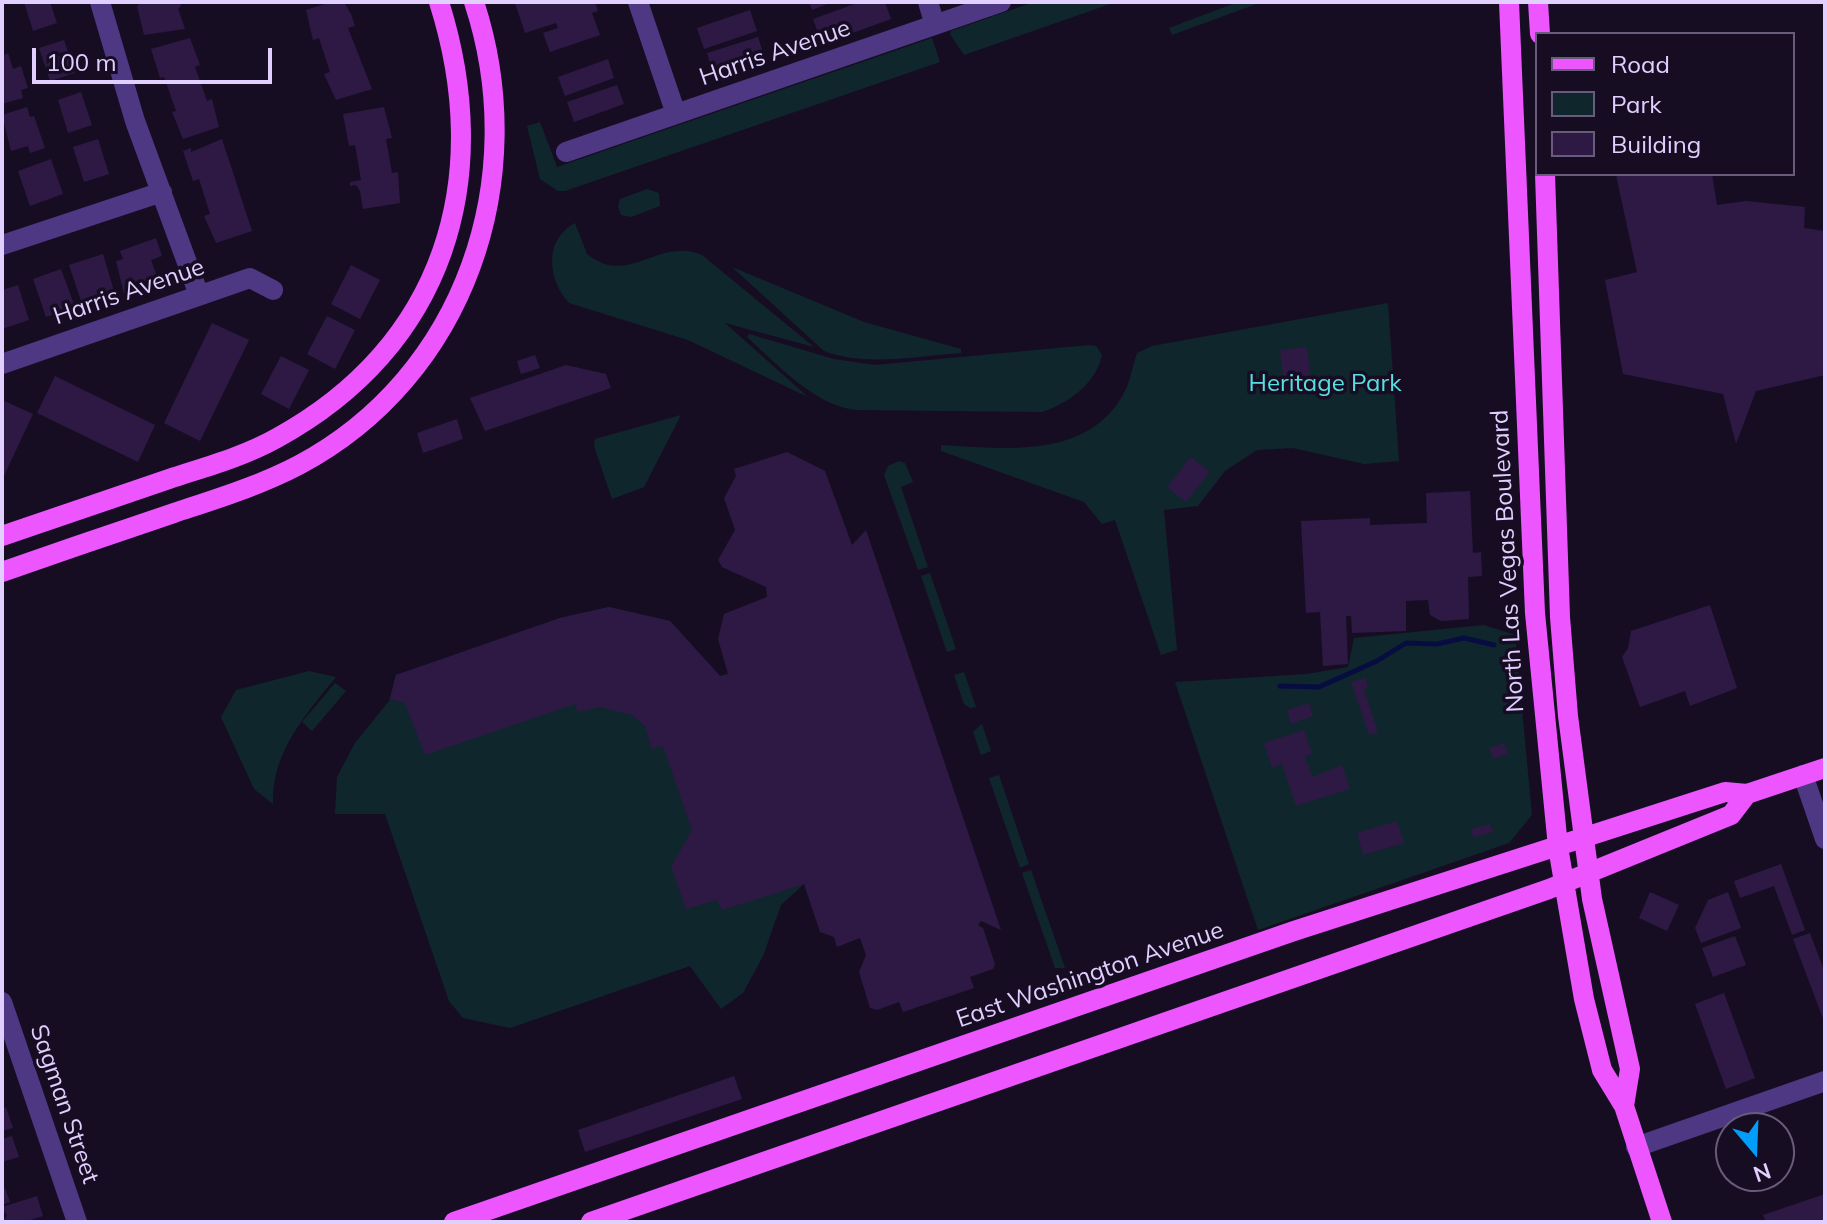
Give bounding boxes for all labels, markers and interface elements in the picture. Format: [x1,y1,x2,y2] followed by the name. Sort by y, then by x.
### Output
[696,14,854,92] street label: Harris Avenue
[36,32,276,82] scale bar
[1535,32,1795,176] legend
[46,47,117,77] text: 100 m
[1611,49,1670,79] text: Road
[1611,89,1662,119] text: Park
[1611,129,1701,159] text: Building
[50,253,208,331] street label: Harris Avenue
[1249,370,1401,398] park label: Heritage Park
[1486,409,1530,713] street label: North Las Vegas Boulevard
[953,916,1227,1034] street label: East Washington Avenue
[23,1021,105,1187] street label: Sagman Street
[1715,1112,1795,1192] north arrow
[1750,1157,1775,1189] text: N

